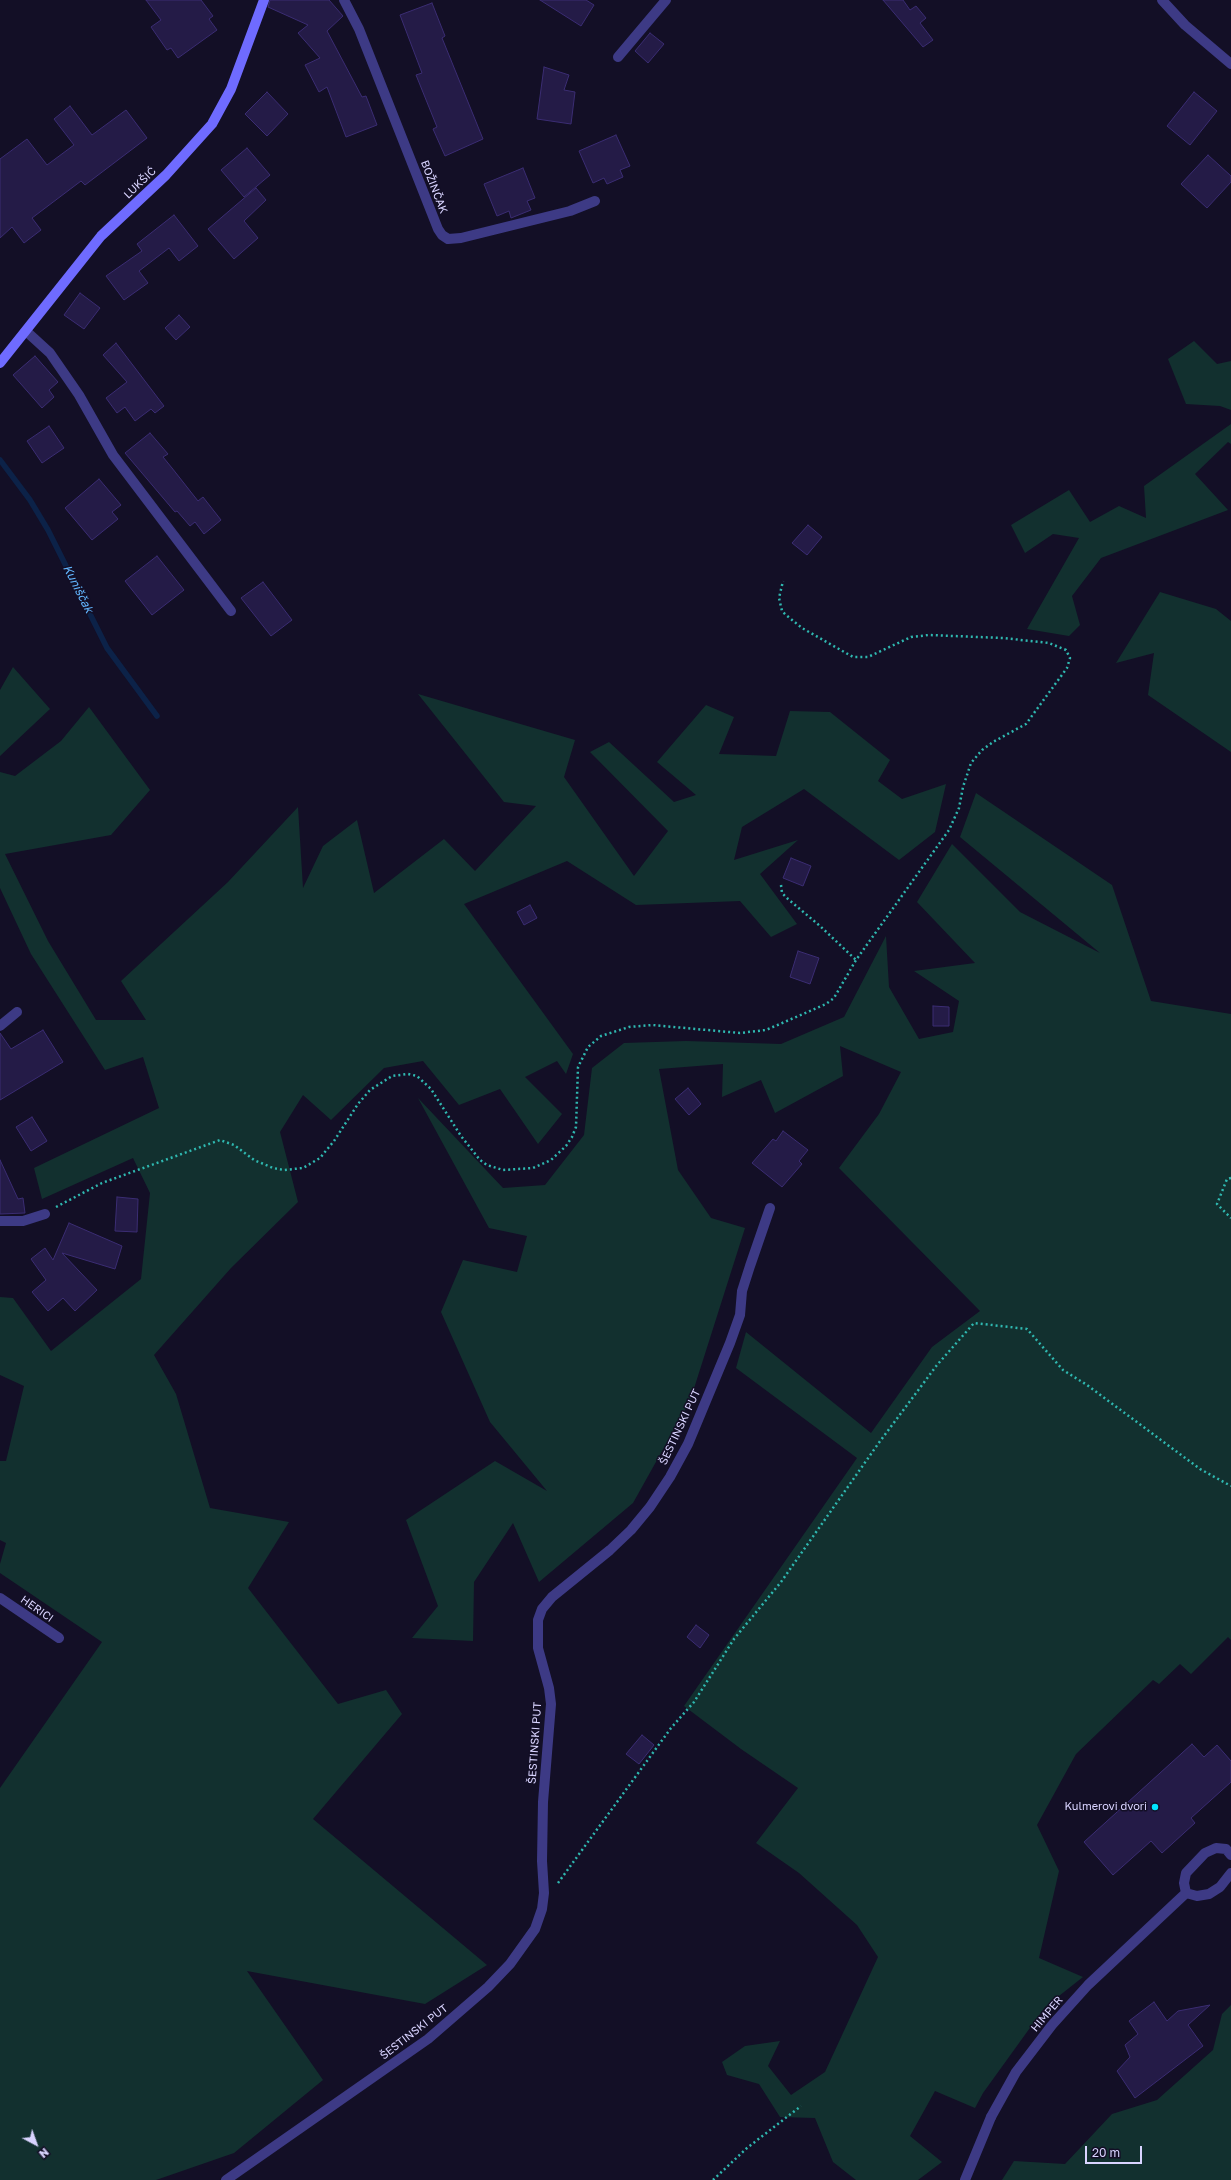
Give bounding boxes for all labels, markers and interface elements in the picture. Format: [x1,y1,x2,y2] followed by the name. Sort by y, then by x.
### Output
[418,159,450,215] street label: BOŽINČAK
[121,165,159,201] street label: LUKŠIĆ
[60,562,96,616] water label: Kuniščak
[657,1387,703,1467] street label: ŠESTINSKI PUT
[18,1593,56,1625] street label: HERICI
[526,1702,544,1784] street label: ŠESTINSKI PUT
[1064,1800,1147,1814] place label: Kulmerovi dvori
[1150,1802,1160,1812] marker: Kulmerovi dvori
[1028,1993,1066,2035] street label: HIMPER
[378,2001,450,2063] street label: ŠESTINSKI PUT
[16,2124,56,2164] north arrow
[1087,2138,1144,2164] scale bar
[1092,2145,1120,2160] text: 20 m
[37,2146,52,2161] text: N

